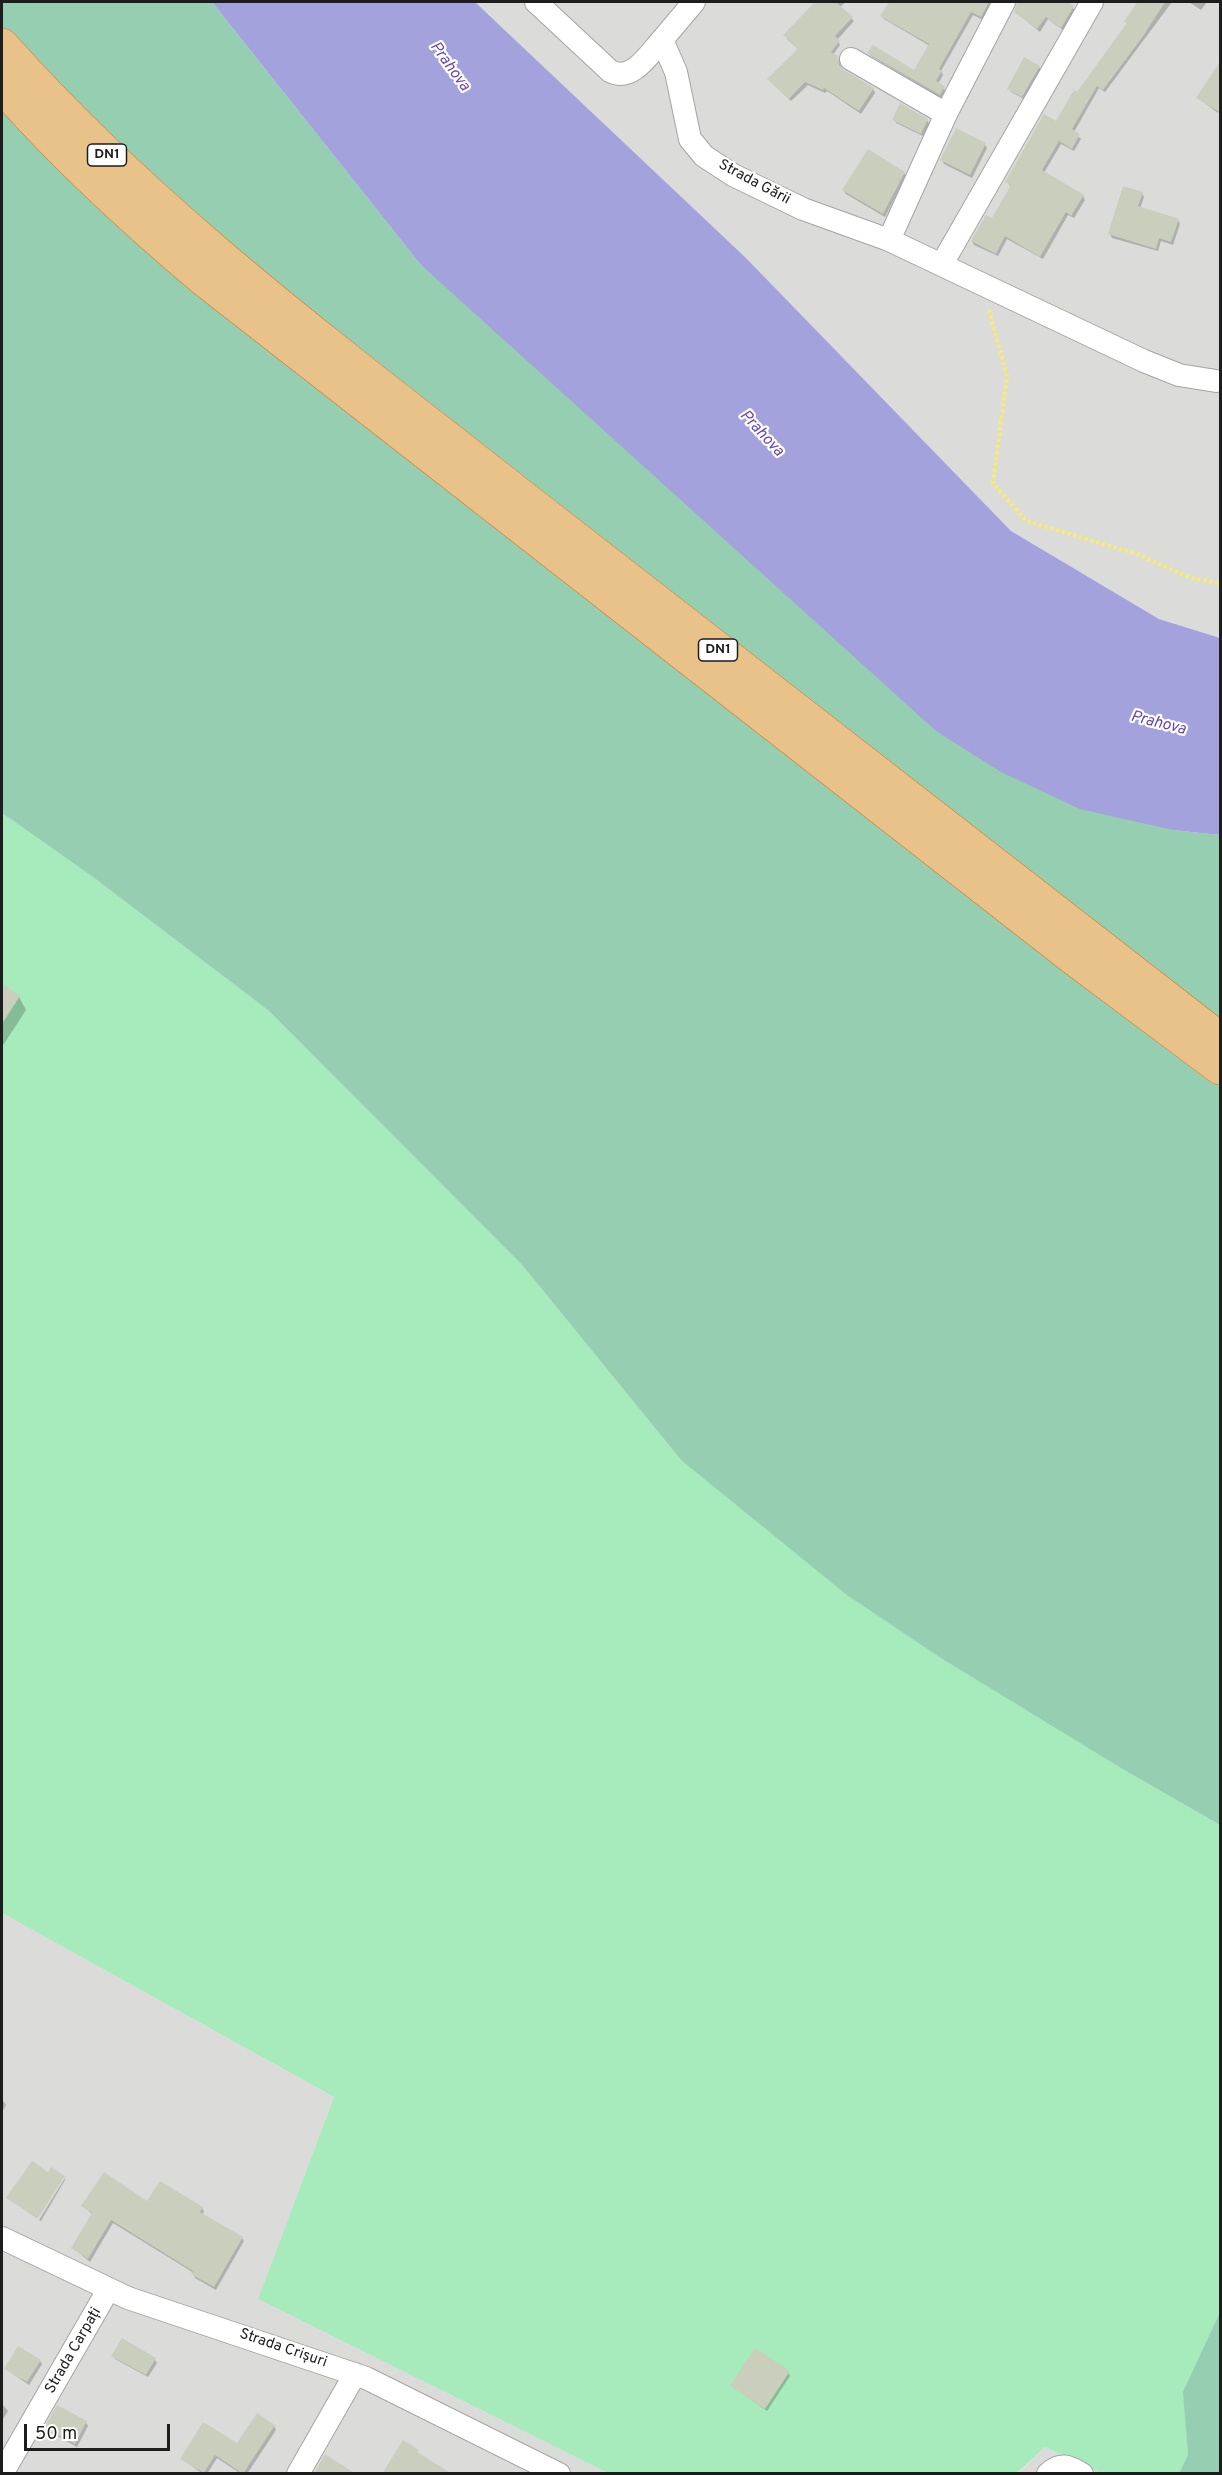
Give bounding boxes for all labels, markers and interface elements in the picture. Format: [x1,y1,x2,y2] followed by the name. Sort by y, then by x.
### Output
[425,39,473,95] water label: Prahova
[88,144,126,166] road number: DN1
[715,157,793,209] street label: Strada Gării
[735,407,787,461] water label: Prahova
[698,639,738,661] road number: DN1
[1128,708,1188,740] water label: Prahova
[42,2305,106,2397] street label: Strada Carpați
[237,2326,329,2372] street label: Strada Crișuri
[27,2412,172,2450] scale bar
[35,2423,77,2446] text: 50 m

